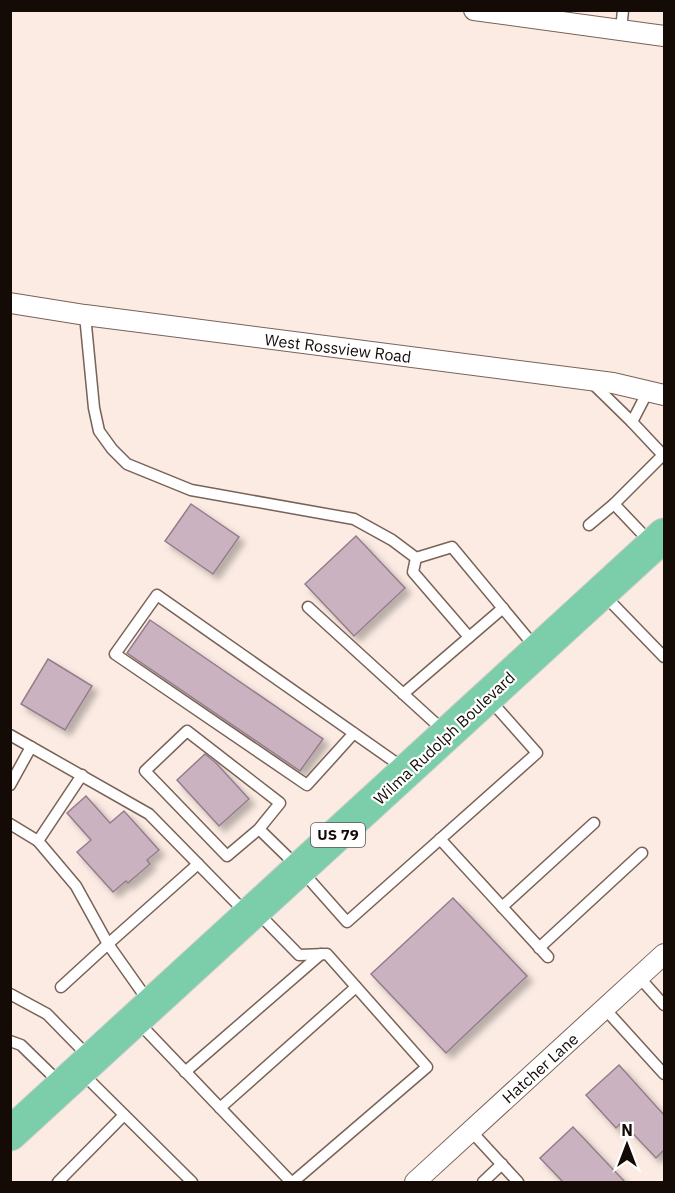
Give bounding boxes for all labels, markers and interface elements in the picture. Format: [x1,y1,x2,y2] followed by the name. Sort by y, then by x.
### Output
[264,329,412,367] street label: West Rossview Road
[369,667,519,809] street label: Wilma Rudolph Boulevard
[311,823,365,847] road number: US 79
[498,1029,582,1107] street label: Hatcher Lane
[597,1115,657,1175] north arrow
[621,1120,633,1140] text: N

